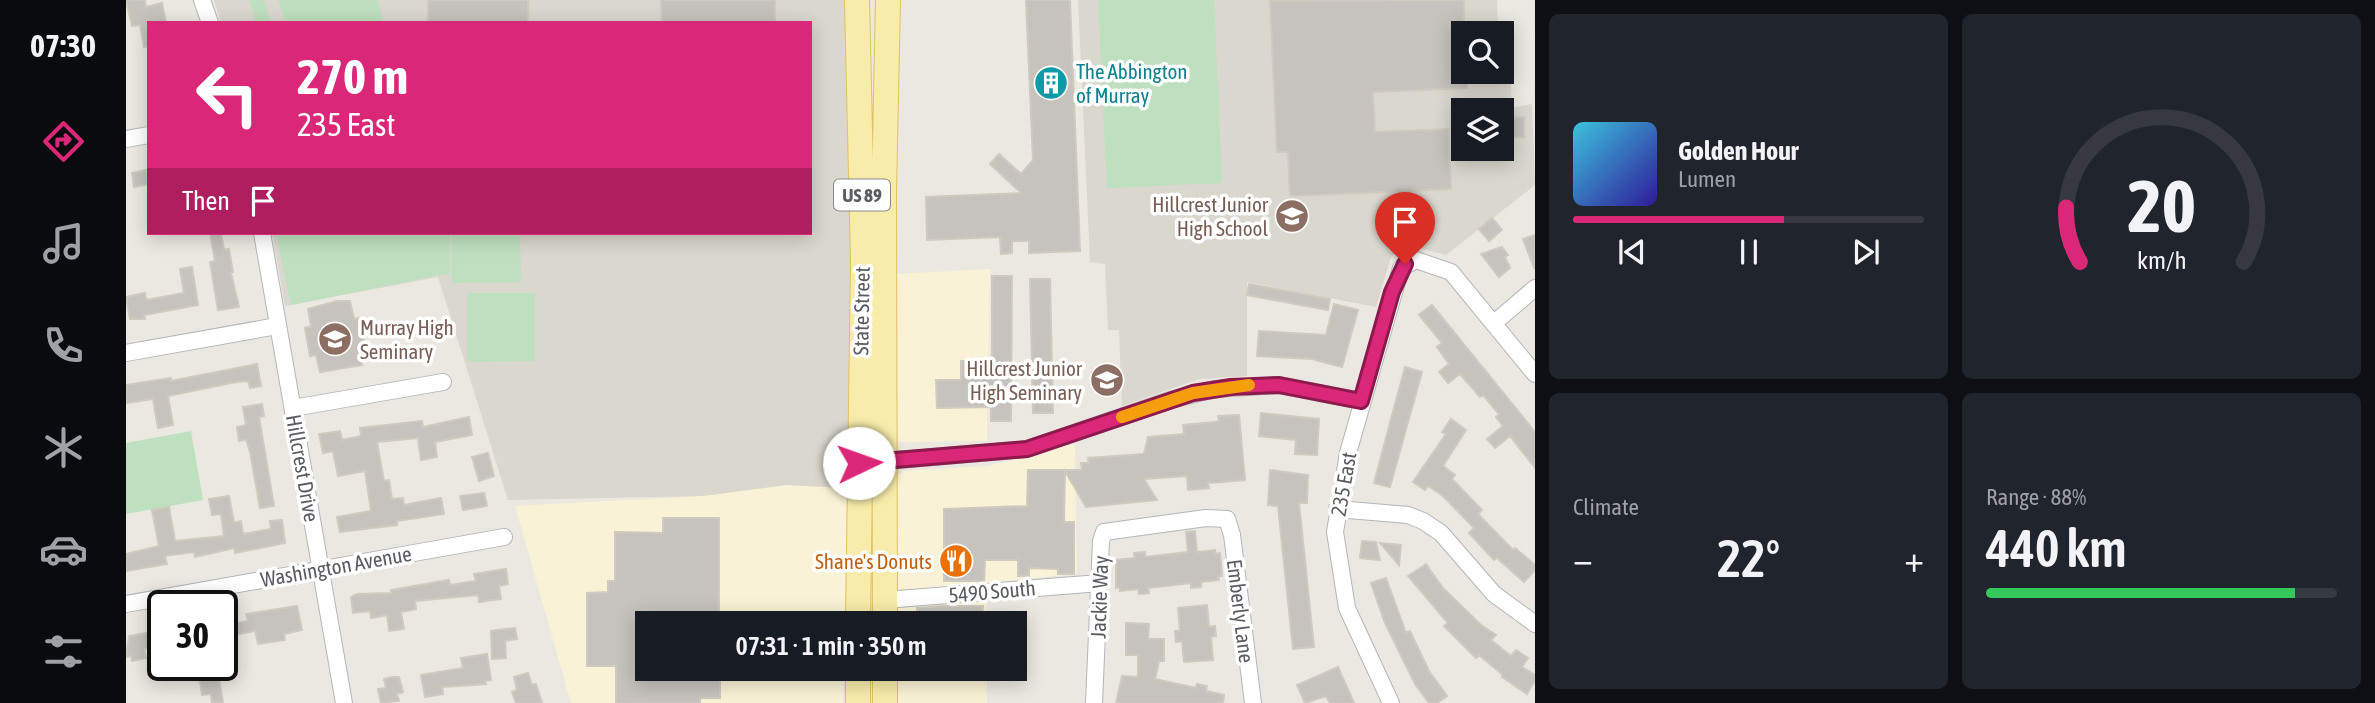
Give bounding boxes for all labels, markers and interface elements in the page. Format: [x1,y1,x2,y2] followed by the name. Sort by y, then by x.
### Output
[1451,21,1514,161] map controls
[1451,21,1514,84] button: search
[30,27,96,64] text: 07:30
[297,48,408,104] text: 270 m
[182,49,273,140] icon: left
[1076,59,1188,107] place label: The Abbington of Murray
[1032,64,1070,102] building icon: The Abbington of Murray
[1451,98,1514,161] button: layers
[297,106,396,143] text: 235 East
[39,117,88,166] icon: directions
[1678,136,1798,166] text: Golden Hour
[2127,165,2196,248] text: 20
[1678,166,1736,192] text: Lumen
[834,180,890,210] road number: US 89
[244,182,282,220] icon: arrive
[182,186,230,216] text: Then
[1152,192,1269,240] place label: Hillcrest Junior High School
[1375,192,1435,264] pin
[1273,197,1311,235] school or university icon: Hillcrest Junior High School
[1386,203,1424,241] icon: arrive
[39,219,88,268] icon: music
[1613,233,1651,271] icon: previous
[1730,233,1768,271] icon: pause
[1847,233,1885,271] icon: next
[2137,246,2186,274] text: km/h
[848,266,874,356] street label: State Street
[360,315,454,363] place label: Murray High Seminary
[316,320,354,358] school or university icon: Murray High Seminary
[39,321,88,370] icon: phone
[966,356,1083,404] place label: Hillcrest Junior High Seminary
[1088,361,1126,399] school or university icon: Hillcrest Junior High Seminary
[282,412,324,524] street label: Hillcrest Drive
[39,423,88,472] icon: climate
[822,426,896,500] position arrow
[1326,450,1360,518] street label: 235 East
[1986,484,2086,510] text: Range · 88%
[1573,494,1639,520] text: Climate
[1986,518,2127,578] text: 440 km
[39,525,88,574] icon: car
[1717,528,1780,588] text: 22°
[1573,537,1593,580] text: −
[1904,537,1924,580] text: +
[259,541,413,591] street label: Washington Avenue
[937,542,975,580] restaurant icon: Shane's Donuts
[815,549,932,573] place label: Shane's Donuts
[1086,555,1112,639] street label: Jackie Way
[1223,558,1259,664] street label: Emberly Lane
[947,575,1037,607] street label: 5490 South
[147,590,238,681] speed limit sign: 30
[39,627,88,676] icon: filters
[736,631,926,661] text: 07:31 · 1 min · 350 m

